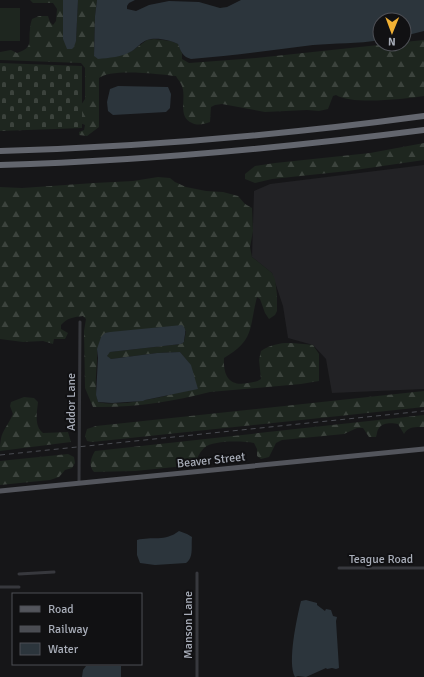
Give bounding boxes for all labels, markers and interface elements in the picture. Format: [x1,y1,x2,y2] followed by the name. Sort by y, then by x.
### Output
[372,12,412,52] north arrow
[388,35,396,48] text: N
[64,373,79,431] street label: Addor Lane
[176,449,246,472] street label: Beaver Street
[349,552,413,567] street label: Teague Road
[181,591,196,659] street label: Manson Lane
[12,593,142,665] legend
[48,602,74,617] text: Road
[48,622,88,637] text: Railway
[48,642,79,657] text: Water

